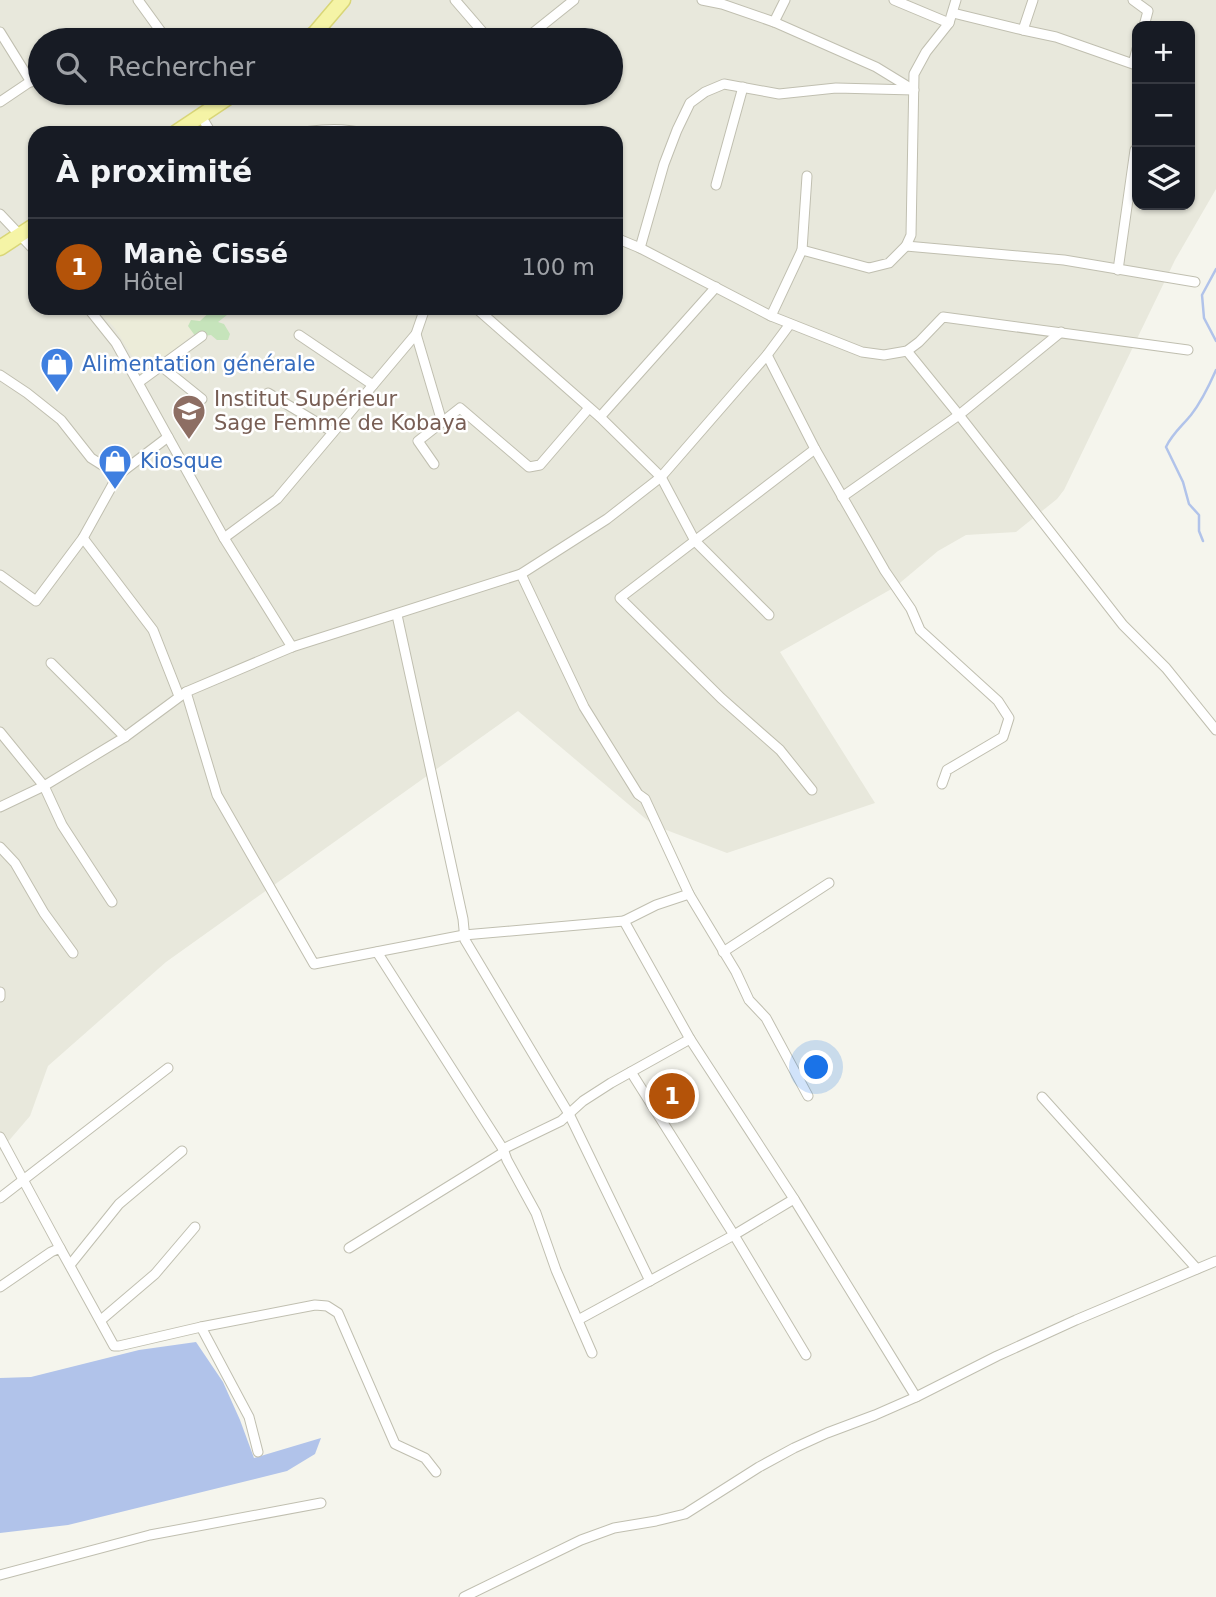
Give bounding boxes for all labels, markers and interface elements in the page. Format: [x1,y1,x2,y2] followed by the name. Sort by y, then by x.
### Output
[1132,21,1195,210] map controls
[1132,21,1195,84] button: +
[28,28,623,105] search box
[52,48,90,86] icon: search
[108,52,255,82] text: Rechercher
[1132,84,1195,147] button: −
[1132,147,1195,210] button: layers
[56,154,252,189] text: À proximité
[123,239,288,269] text: Manè Cissé
[71,254,87,280] text: 1
[521,254,595,280] text: 100 m
[123,269,184,295] text: Hôtel
[38,345,76,394] shop icon: Alimentation générale
[82,352,315,376] place label: Alimentation générale
[214,387,467,435] place label: Institut Supérieur Sage Femme de Kobaya
[170,392,208,441] school or university icon: Institut Supérieur Sage Femme de Kobaya
[96,442,134,491] shop icon: Kiosque
[140,449,223,473] place label: Kiosque
[799,1050,833,1084] your location
[649,1070,695,1122] pin: 1

